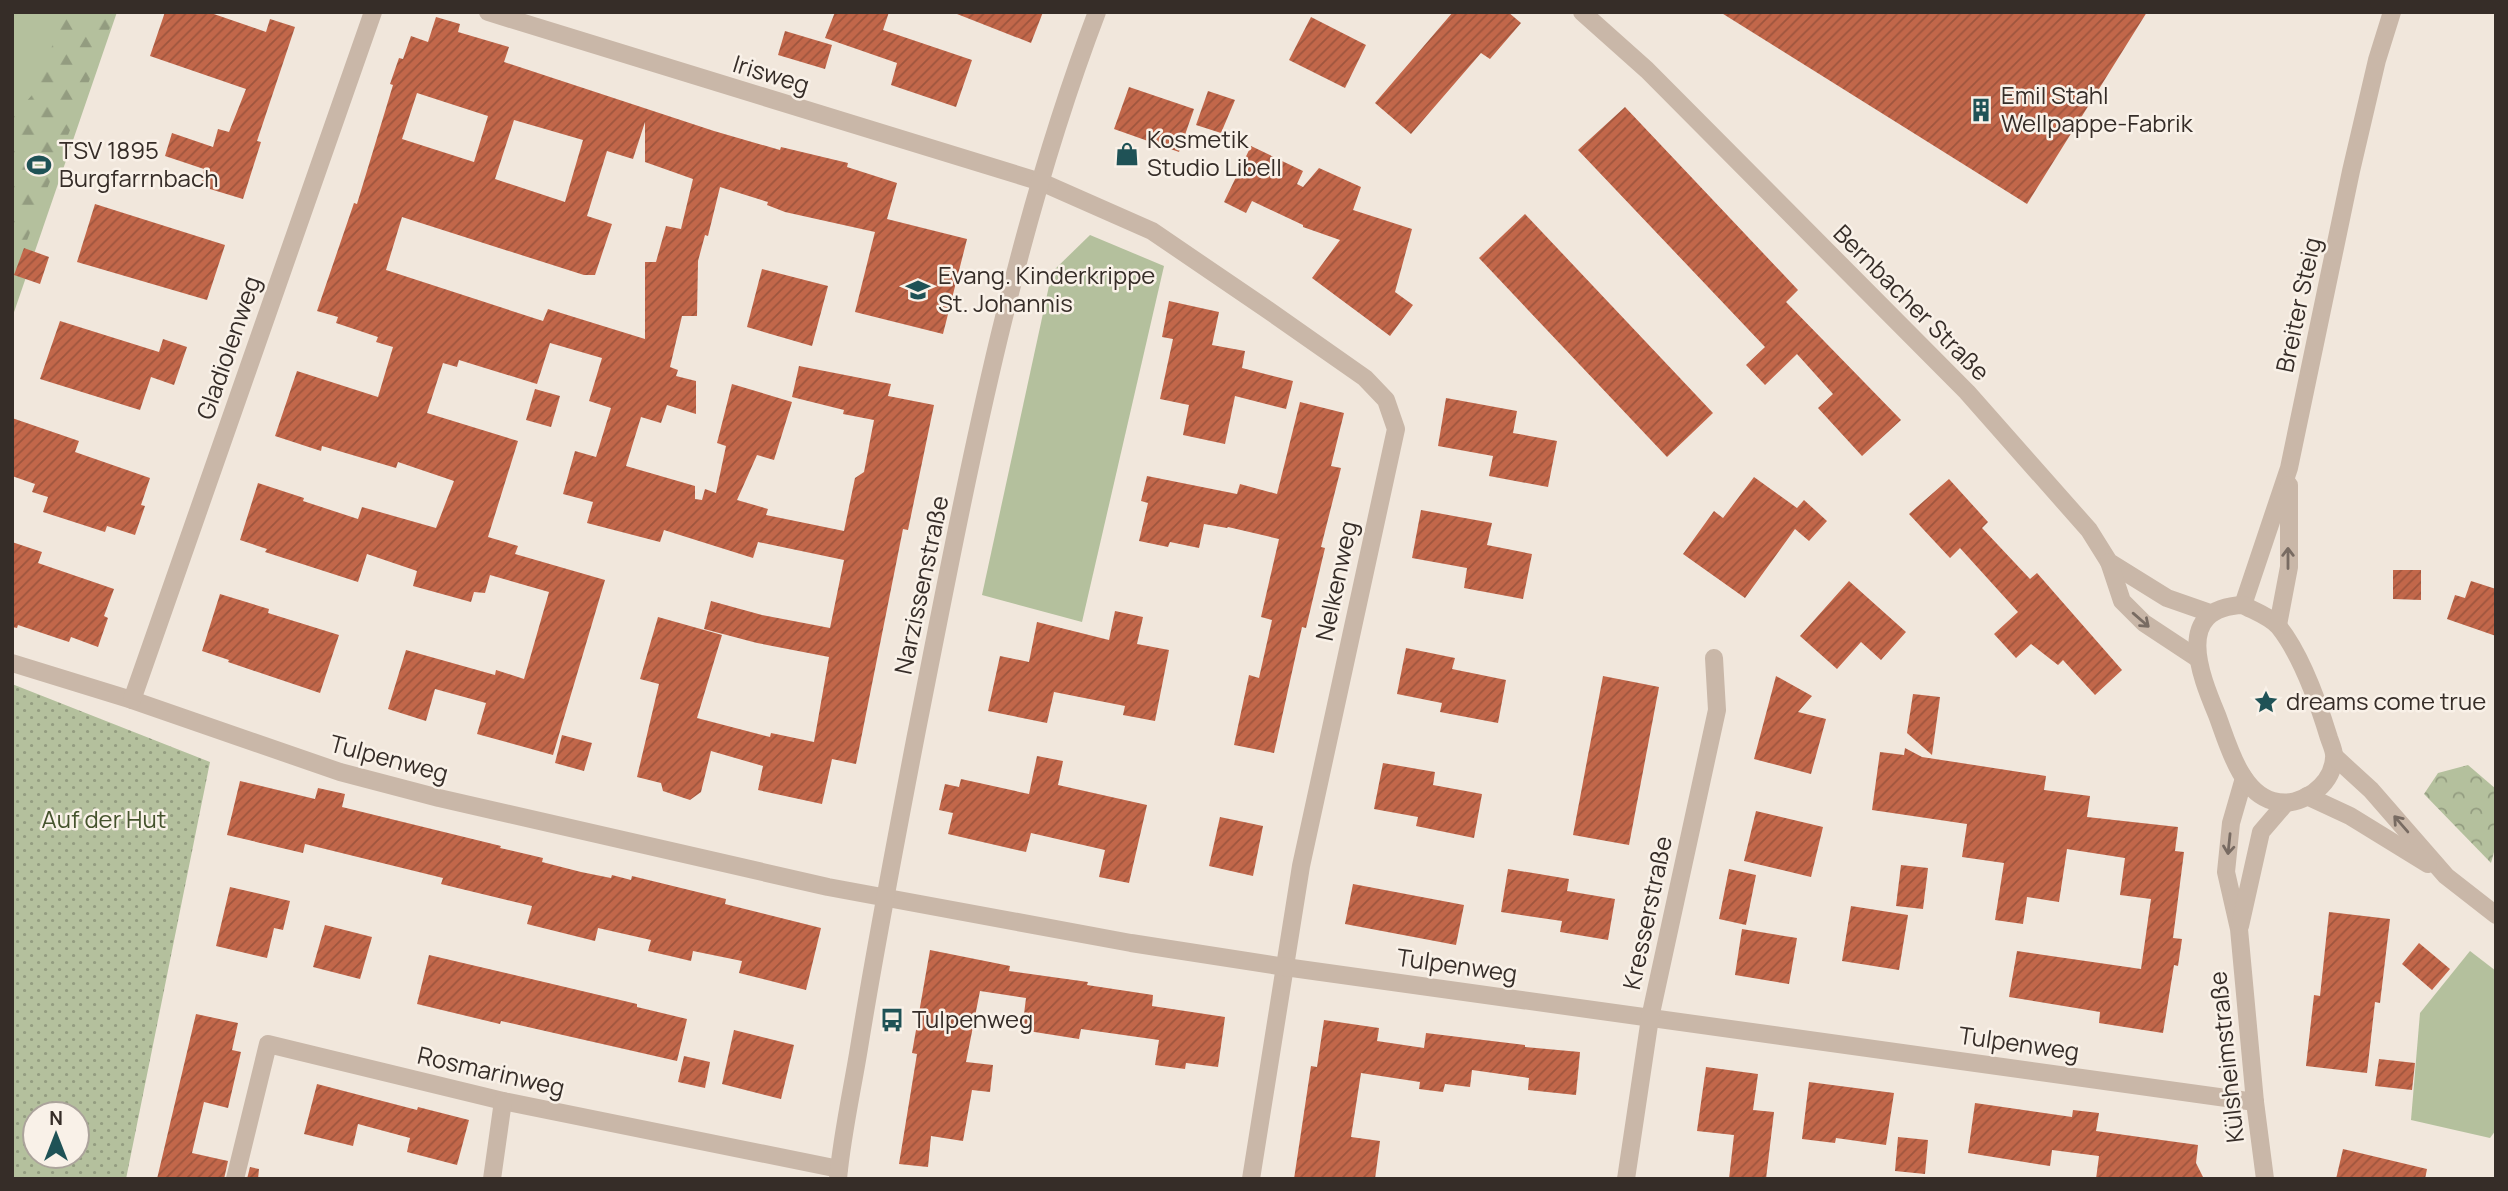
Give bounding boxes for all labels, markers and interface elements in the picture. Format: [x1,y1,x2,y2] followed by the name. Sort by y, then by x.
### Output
[729,46,814,101] street label: Irisweg
[2001,78,2194,139] place label: Emil Stahl Wellpappe-Fabrik
[1967,96,1995,124] building icon: Emil Stahl Wellpappe-Fabrik
[1147,122,1282,183] place label: Kosmetik Studio Libell
[59,133,218,194] place label: TSV 1895 Burgfarrnbach
[1113,140,1141,168] shop icon: Kosmetik Studio Libell
[25,151,53,179] sports icon: TSV 1895 Burgfarrnbach
[1827,217,1997,387] street label: Bernbacher Straße
[2267,234,2328,375] street label: Breiter Steig
[938,258,1155,319] place label: Evang. Kinderkrippe St. Johannis
[188,271,268,424] street label: Gladiolenweg
[904,276,932,304] school or university icon: Evang. Kinderkrippe St. Johannis
[885,492,956,677] street label: Narzissenstraße
[1307,518,1364,644] street label: Nelkenweg
[2281,546,2295,569] one-way arrow
[2132,612,2150,628] one-way arrow
[2286,684,2486,717] place label: dreams come true
[2252,688,2280,716] place icon: dreams come true
[327,726,452,789] street label: Tulpenweg
[42,802,166,835] park label: Auf der Hut
[2393,815,2409,833] one-way arrow
[2222,832,2235,855] one-way arrow
[1614,833,1679,993] street label: Kresserstraße
[1395,940,1520,989] street label: Tulpenweg
[2200,970,2251,1145] street label: Külsheimstraße
[912,1002,1033,1035] place label: Tulpenweg
[878,1006,906,1034] bus stop icon: Tulpenweg
[1957,1018,2082,1067] street label: Tulpenweg
[414,1038,568,1104] street label: Rosmarinweg
[21,1100,91,1170] north arrow
[49,1105,63,1131] text: N

